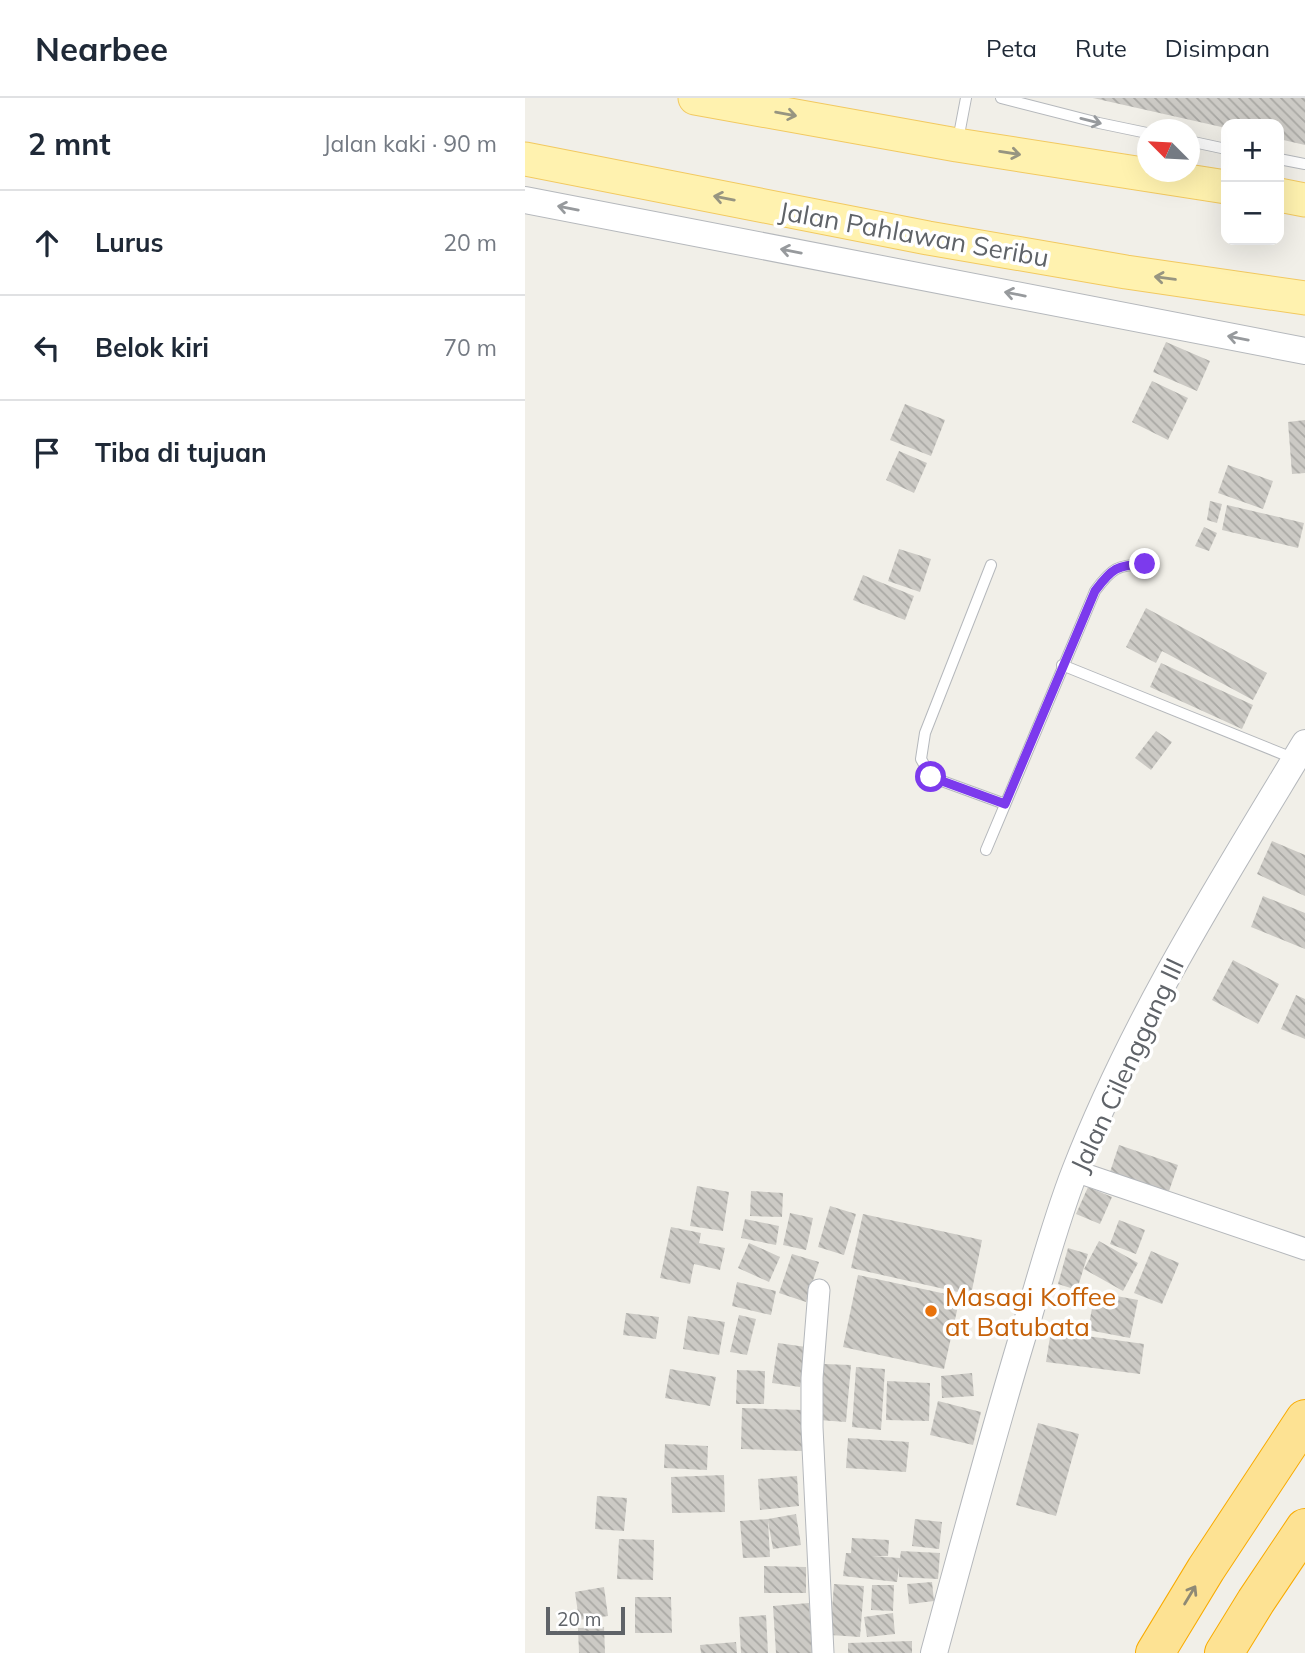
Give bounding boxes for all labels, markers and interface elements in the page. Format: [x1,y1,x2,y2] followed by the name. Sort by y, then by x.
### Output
[35,28,168,69] text: Nearbee
[986,33,1037,63] text: Peta
[1075,33,1127,63] text: Rute
[1165,33,1270,63] text: Disimpan
[774,108,797,121] one-way arrow
[1079,115,1102,128] one-way arrow
[1137,119,1200,182] north arrow
[1221,119,1284,245] map controls
[1221,119,1284,182] button: +
[28,125,111,163] text: 2 mnt
[323,129,497,158] text: Jalan kaki · 90 m
[999,147,1021,160] one-way arrow
[1221,182,1284,245] button: −
[713,191,736,204] one-way arrow
[777,194,1051,274] street label: Jalan Pahlawan Seribu
[557,201,580,214] one-way arrow
[28,224,66,262] icon: ahead
[95,226,164,259] text: Lurus
[443,228,497,257] text: 20 m
[780,244,803,258] one-way arrow
[1154,271,1177,284] one-way arrow
[1004,287,1027,301] one-way arrow
[28,329,66,367] icon: left
[1227,330,1250,344] one-way arrow
[95,331,209,364] text: Belok kiri
[443,333,497,362] text: 70 m
[28,434,66,472] icon: arrive
[95,436,267,469] text: Tiba di tujuan
[1129,548,1160,579] route end
[915,761,946,792] route start
[1063,953,1191,1177] street label: Jalan Cilenggang III
[945,1280,1116,1343] place label: Masagi Koffee at Batubata
[923,1303,939,1319] marker: Masagi Koffee at Batubata
[1183,1585,1197,1605] one-way arrow
[546,1604,625,1636] scale bar
[557,1607,601,1631] text: 20 m

